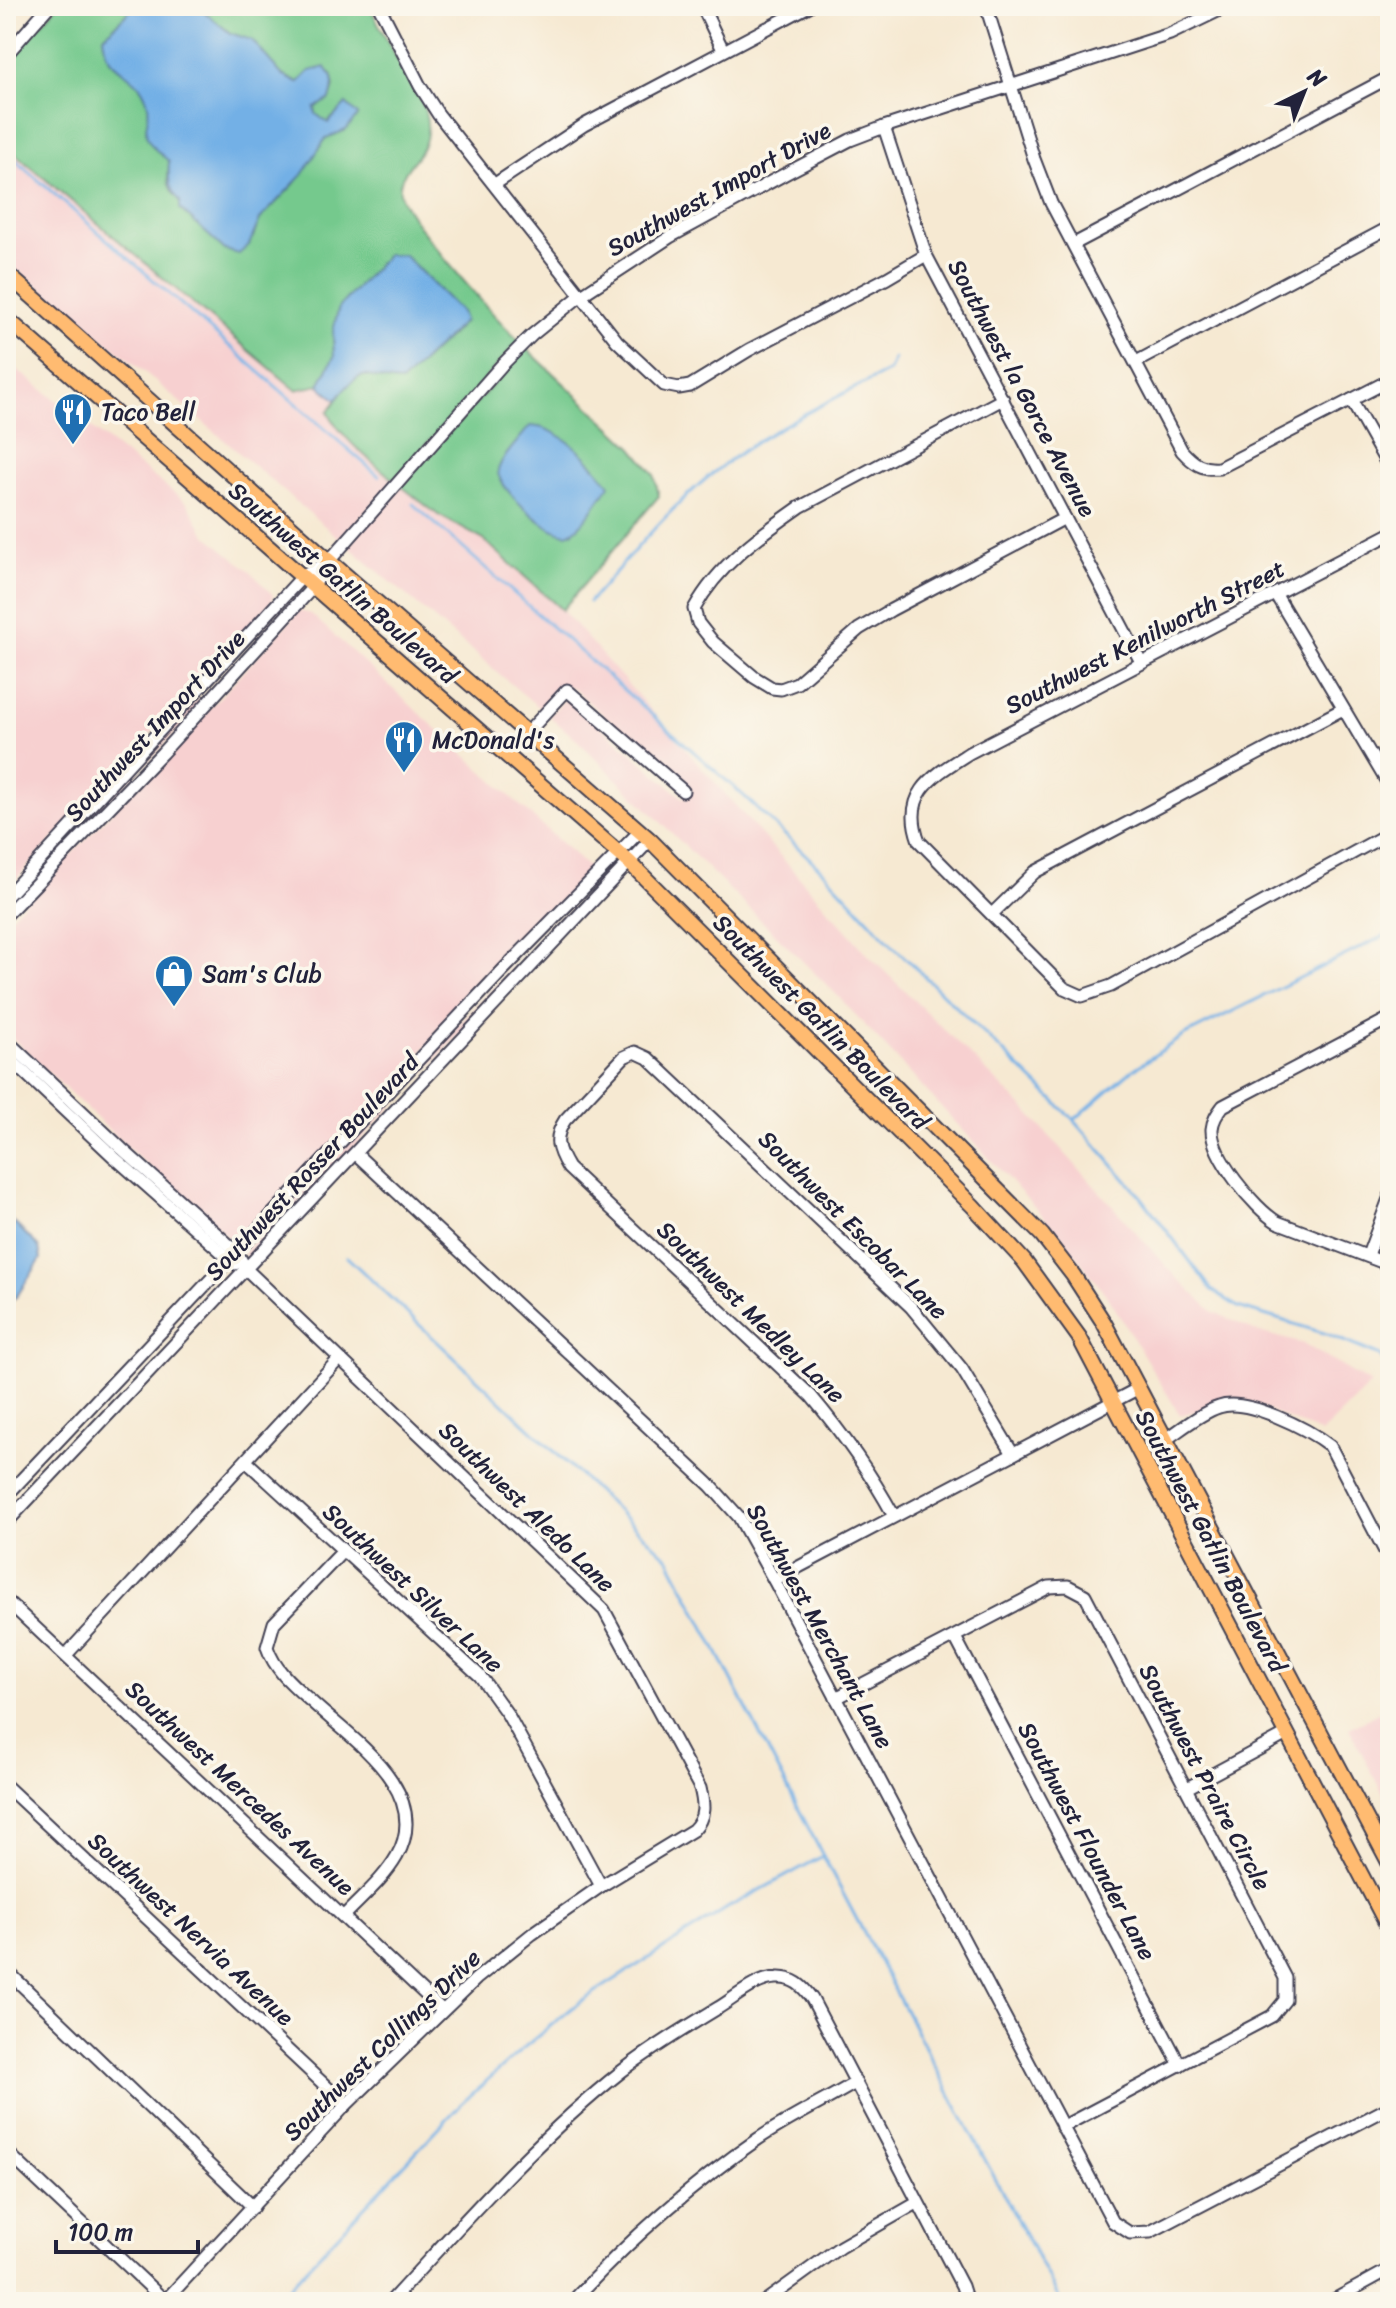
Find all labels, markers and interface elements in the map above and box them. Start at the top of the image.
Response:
north arrow [1264,52,1344,132]
text: N [1298,58,1337,98]
street label: Southwest Import Drive [599,110,839,268]
street label: Southwest la Gorce Avenue [936,251,1108,525]
restaurant icon: Taco Bell [52,391,94,446]
place label: Taco Bell [101,391,196,433]
street label: Southwest Gatlin Boulevard [219,471,468,696]
street label: Southwest Kenilworth Street [997,548,1293,726]
street label: Southwest Import Drive [54,620,256,832]
restaurant icon: McDonald's [383,719,425,774]
place label: McDonald's [432,719,555,761]
street label: Southwest Gatlin Boulevard [702,903,940,1141]
shop icon: Sam's Club [153,953,195,1008]
place label: Sam's Club [202,953,322,995]
street label: Southwest Rosser Boulevard [194,1042,431,1291]
street label: Southwest Escobar Lane [748,1120,958,1330]
street label: Southwest Medley Lane [646,1210,856,1414]
street label: Southwest Gatlin Boulevard [1124,1402,1299,1681]
street label: Southwest Aledo Lane [428,1411,626,1603]
street label: Southwest Silver Lane [312,1492,514,1684]
street label: Southwest Merchant Lane [735,1495,905,1757]
street label: Southwest Praire Circle [1127,1656,1283,1898]
street label: Southwest Mercedes Avenue [115,1670,365,1907]
street label: Southwest Flounder Lane [1006,1714,1168,1968]
street label: Southwest Nervia Avenue [78,1821,305,2037]
street label: Southwest Collings Drive [273,1938,491,2152]
scale bar [56,2204,198,2254]
text: 100 m [68,2211,133,2253]

